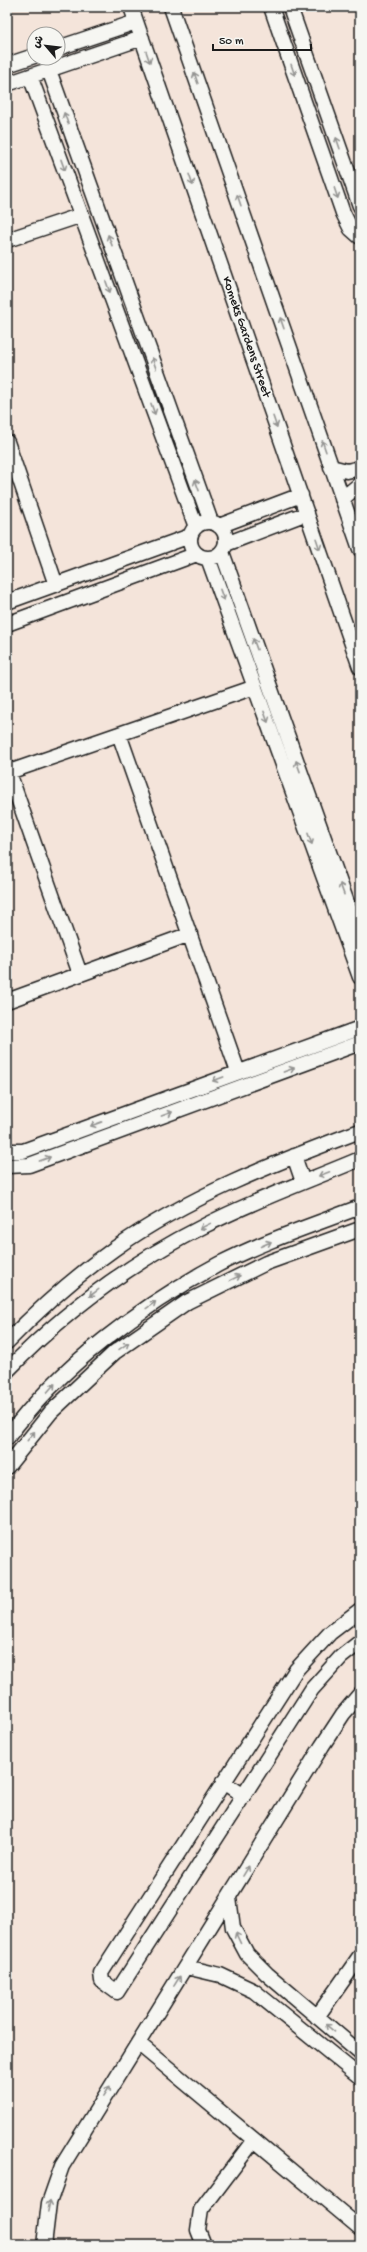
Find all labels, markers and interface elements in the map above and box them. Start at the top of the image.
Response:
north arrow [26,26,66,66]
scale bar [213,26,311,52]
text: ش [31,34,47,50]
text: 50 m [219,35,244,49]
one-way arrow [145,50,152,63]
one-way arrow [290,64,297,77]
one-way arrow [192,71,199,84]
one-way arrow [62,112,69,125]
one-way arrow [333,137,341,149]
one-way arrow [60,159,67,172]
one-way arrow [188,173,195,186]
one-way arrow [333,186,340,199]
one-way arrow [235,194,242,207]
one-way arrow [105,235,113,247]
street label: Komeks Gardens Street [218,275,274,401]
one-way arrow [105,281,112,294]
one-way arrow [277,318,285,330]
one-way arrow [149,357,157,369]
one-way arrow [149,403,157,415]
one-way arrow [272,415,280,427]
one-way arrow [320,440,327,453]
one-way arrow [193,480,201,492]
one-way arrow [315,538,322,551]
one-way arrow [218,589,226,601]
one-way arrow [250,638,258,650]
one-way arrow [263,711,271,723]
one-way arrow [294,761,302,773]
one-way arrow [307,833,315,845]
one-way arrow [338,883,346,895]
one-way arrow [282,1065,294,1073]
one-way arrow [212,1076,224,1084]
one-way arrow [160,1110,172,1118]
one-way arrow [90,1121,103,1128]
one-way arrow [38,1155,50,1163]
one-way arrow [318,1170,330,1178]
one-way arrow [199,1222,211,1230]
one-way arrow [259,1239,271,1247]
one-way arrow [229,1274,241,1281]
one-way arrow [88,1289,99,1298]
one-way arrow [146,1301,157,1309]
one-way arrow [118,1342,129,1350]
one-way arrow [47,1383,56,1393]
one-way arrow [27,1431,36,1442]
one-way arrow [242,1865,250,1877]
one-way arrow [234,1932,241,1944]
one-way arrow [173,1976,181,1987]
one-way arrow [325,2023,336,2032]
one-way arrow [104,2085,112,2097]
one-way arrow [45,2200,53,2213]

